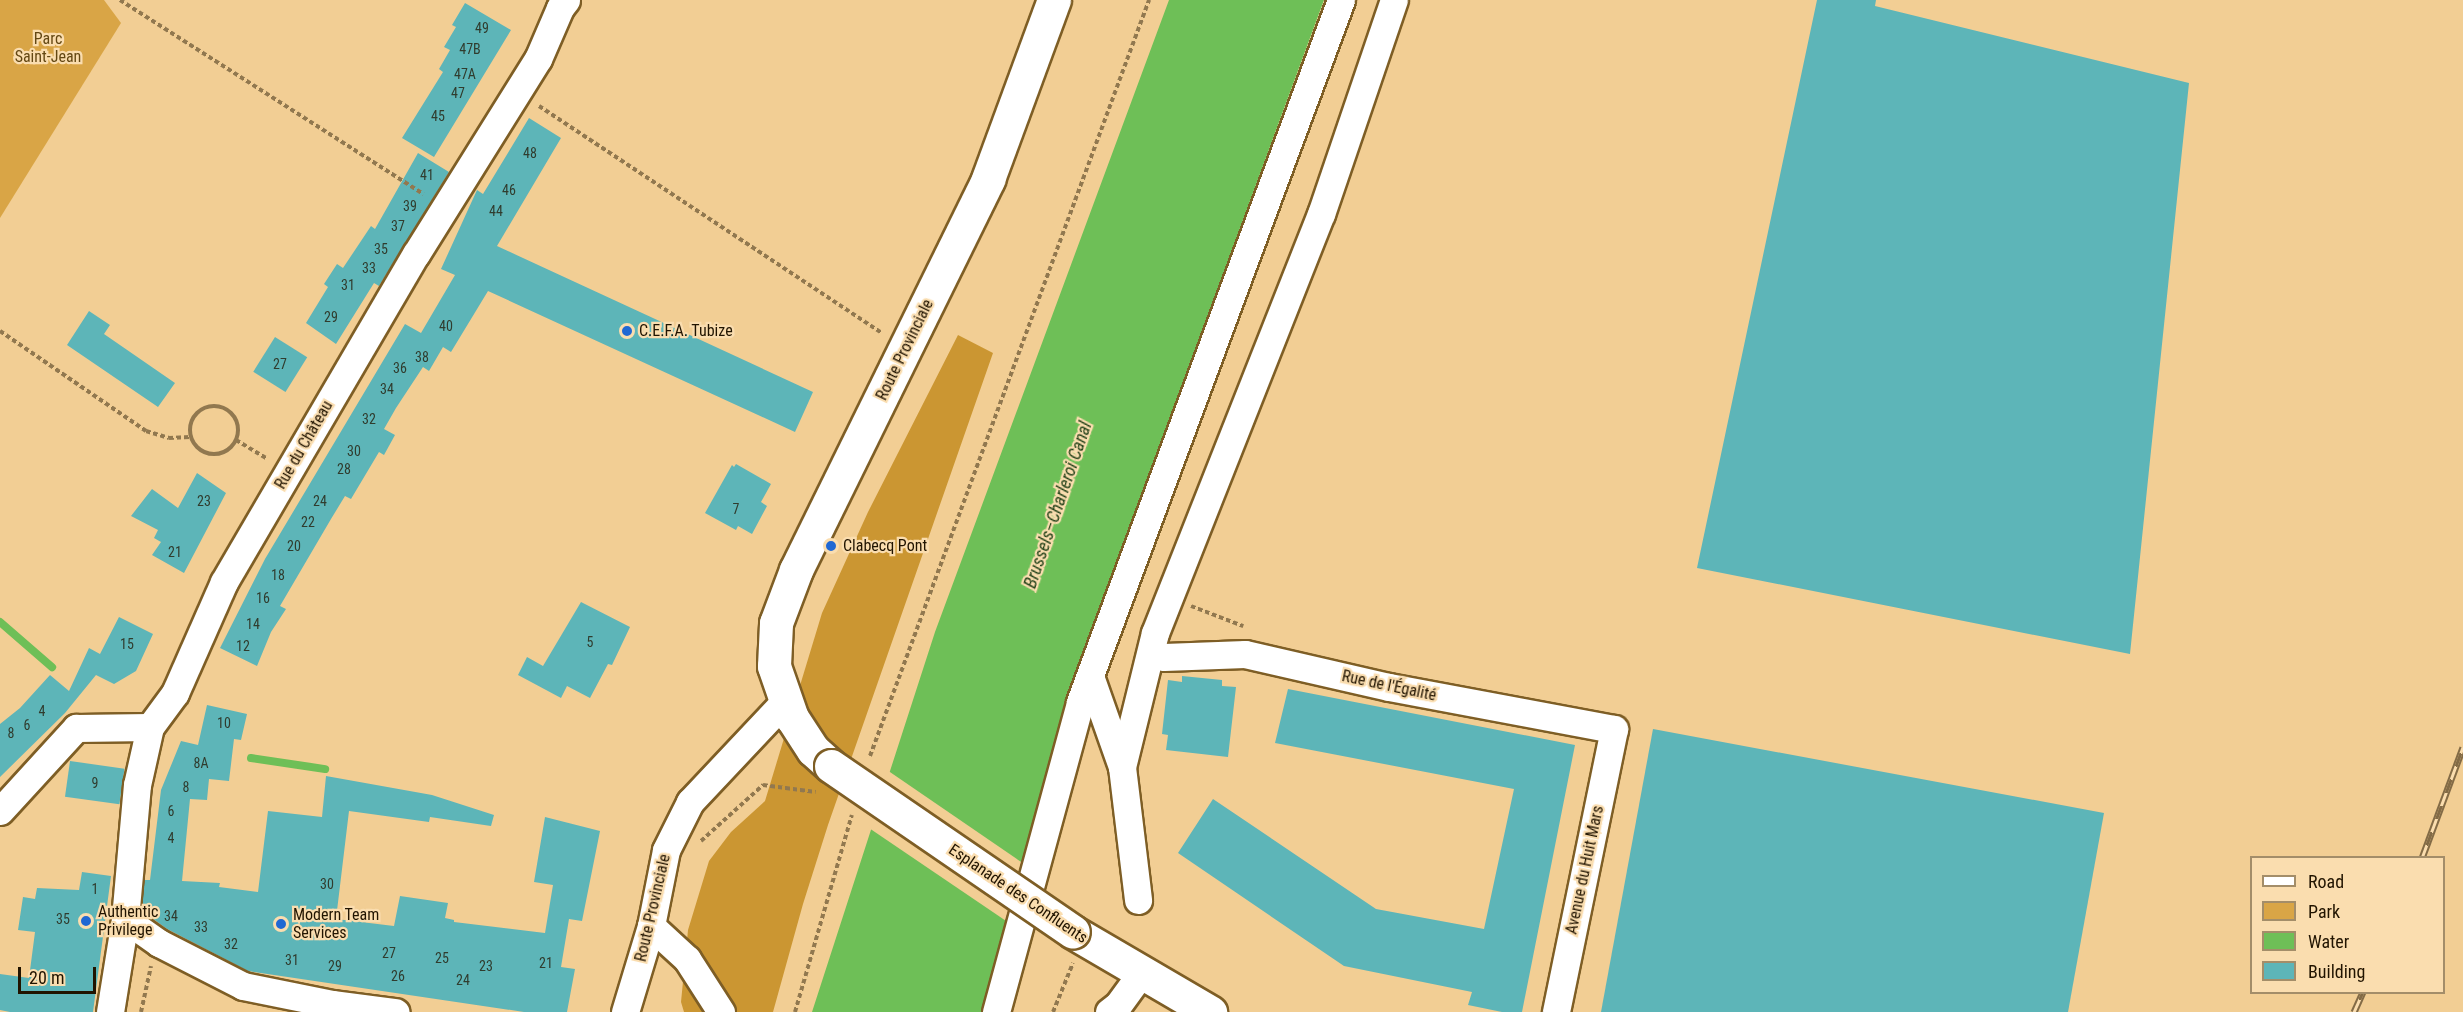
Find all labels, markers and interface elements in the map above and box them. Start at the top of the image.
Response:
house number: 49 [475,20,489,36]
park label: Parc Saint-Jean [15,29,81,67]
house number: 47B [459,41,481,57]
house number: 47A [454,66,476,82]
house number: 47 [451,85,465,101]
house number: 45 [431,108,445,124]
house number: 48 [523,145,537,161]
house number: 41 [420,167,434,183]
house number: 46 [502,182,516,198]
house number: 39 [403,198,417,214]
house number: 44 [489,203,503,219]
house number: 37 [391,218,405,234]
house number: 35 [374,241,388,257]
house number: 33 [362,260,376,276]
house number: 31 [341,277,355,293]
street label: Route Provinciale [872,296,938,404]
house number: 29 [324,309,338,325]
house number: 40 [439,318,453,334]
place label: C.E.F.A. Tubize [639,321,733,341]
marker: C.E.F.A. Tubize [620,324,634,338]
house number: 38 [415,349,429,365]
house number: 27 [273,356,287,372]
house number: 36 [393,360,407,376]
house number: 34 [380,381,394,397]
street label: Rue du Château [271,397,337,493]
house number: 32 [362,411,376,427]
water label: Brussels–Charleroi Canal [1019,419,1097,591]
house number: 30 [347,443,361,459]
house number: 28 [337,461,351,477]
house number: 23 [197,493,211,509]
house number: 24 [313,493,327,509]
house number: 7 [733,501,739,517]
house number: 22 [301,514,315,530]
place label: Clabecq Pont [843,536,927,556]
house number: 20 [287,538,301,554]
marker: Clabecq Pont [824,539,838,553]
house number: 21 [168,544,182,560]
house number: 18 [271,567,285,583]
house number: 16 [256,590,270,606]
house number: 14 [246,616,260,632]
house number: 5 [587,634,593,650]
house number: 15 [120,636,134,652]
house number: 12 [236,638,250,654]
street label: Rue de l'Égalité [1340,667,1438,705]
house number: 4 [39,703,45,719]
house number: 10 [217,715,231,731]
house number: 6 [24,717,30,733]
house number: 8 [8,725,14,741]
house number: 8A [194,755,208,771]
house number: 9 [92,775,98,791]
house number: 8 [183,779,189,795]
house number: 6 [168,803,174,819]
street label: Avenue du Huit Mars [1562,804,1608,936]
house number: 4 [168,830,174,846]
street label: Esplanade des Confluents [945,840,1091,948]
street label: Route Provinciale [631,852,675,964]
legend [2250,856,2445,994]
text: Road [2308,871,2344,892]
house number: 30 [320,876,334,892]
house number: 1 [92,881,98,897]
text: Park [2308,901,2340,922]
place label: Authentic Privilege [98,902,158,940]
place label: Modern Team Services [293,905,380,943]
house number: 34 [164,908,178,924]
house number: 35 [56,911,70,927]
marker: Authentic Privilege [79,914,93,928]
marker: Modern Team Services [274,917,288,931]
house number: 33 [194,919,208,935]
text: Water [2308,931,2349,952]
house number: 32 [224,936,238,952]
house number: 27 [382,945,396,961]
house number: 25 [435,950,449,966]
house number: 31 [285,952,299,968]
scale bar [21,955,99,993]
house number: 21 [539,955,553,971]
house number: 29 [328,958,342,974]
house number: 23 [479,958,493,974]
text: Building [2308,961,2365,982]
text: 20 m [29,967,64,988]
house number: 26 [391,968,405,984]
house number: 24 [456,972,470,988]

